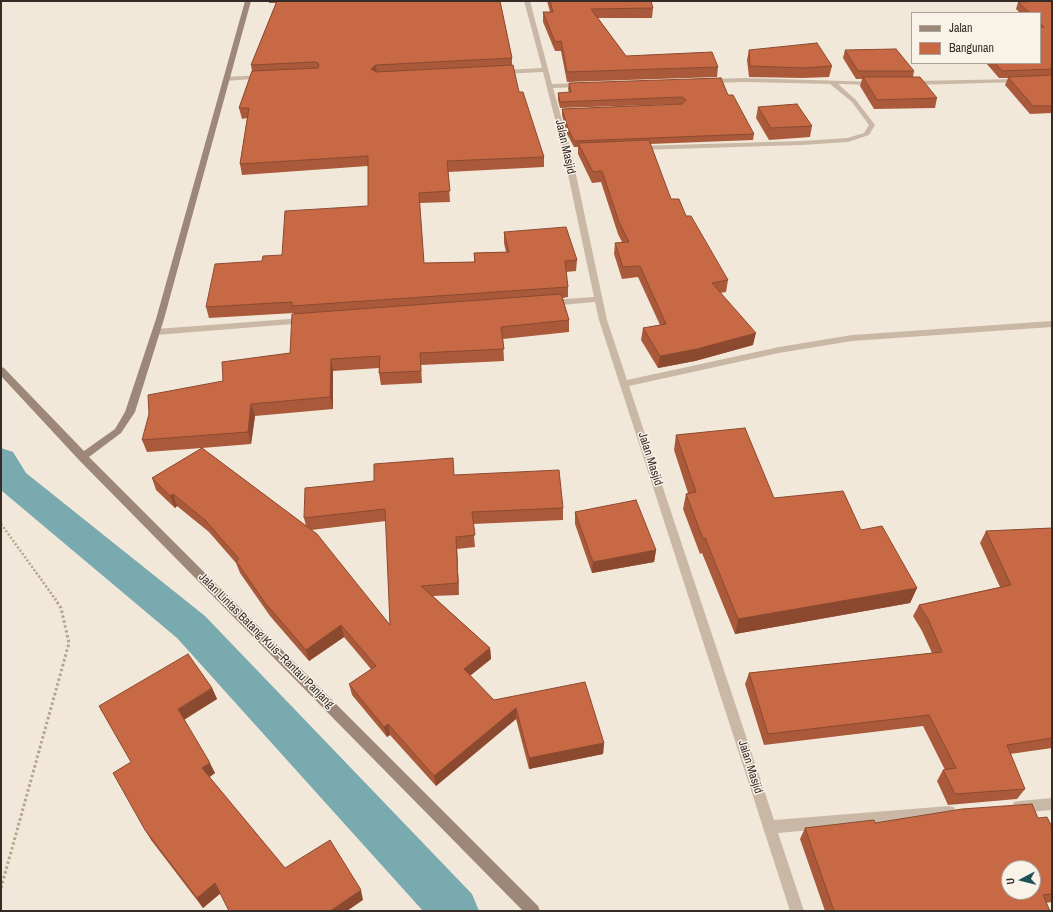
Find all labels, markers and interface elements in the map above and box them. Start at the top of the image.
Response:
legend [911,12,1041,64]
text: Jalan [949,20,973,36]
text: Bangunan [949,40,994,56]
street label: Jalan Masjid [552,118,578,176]
street label: Jalan Masjid [635,431,665,487]
street label: Jalan Lintas Batang Kuis–Rantau Panjang [195,570,337,712]
street label: Jalan Masjid [735,739,765,795]
north arrow [1001,860,1041,900]
text: U [1003,877,1017,885]

